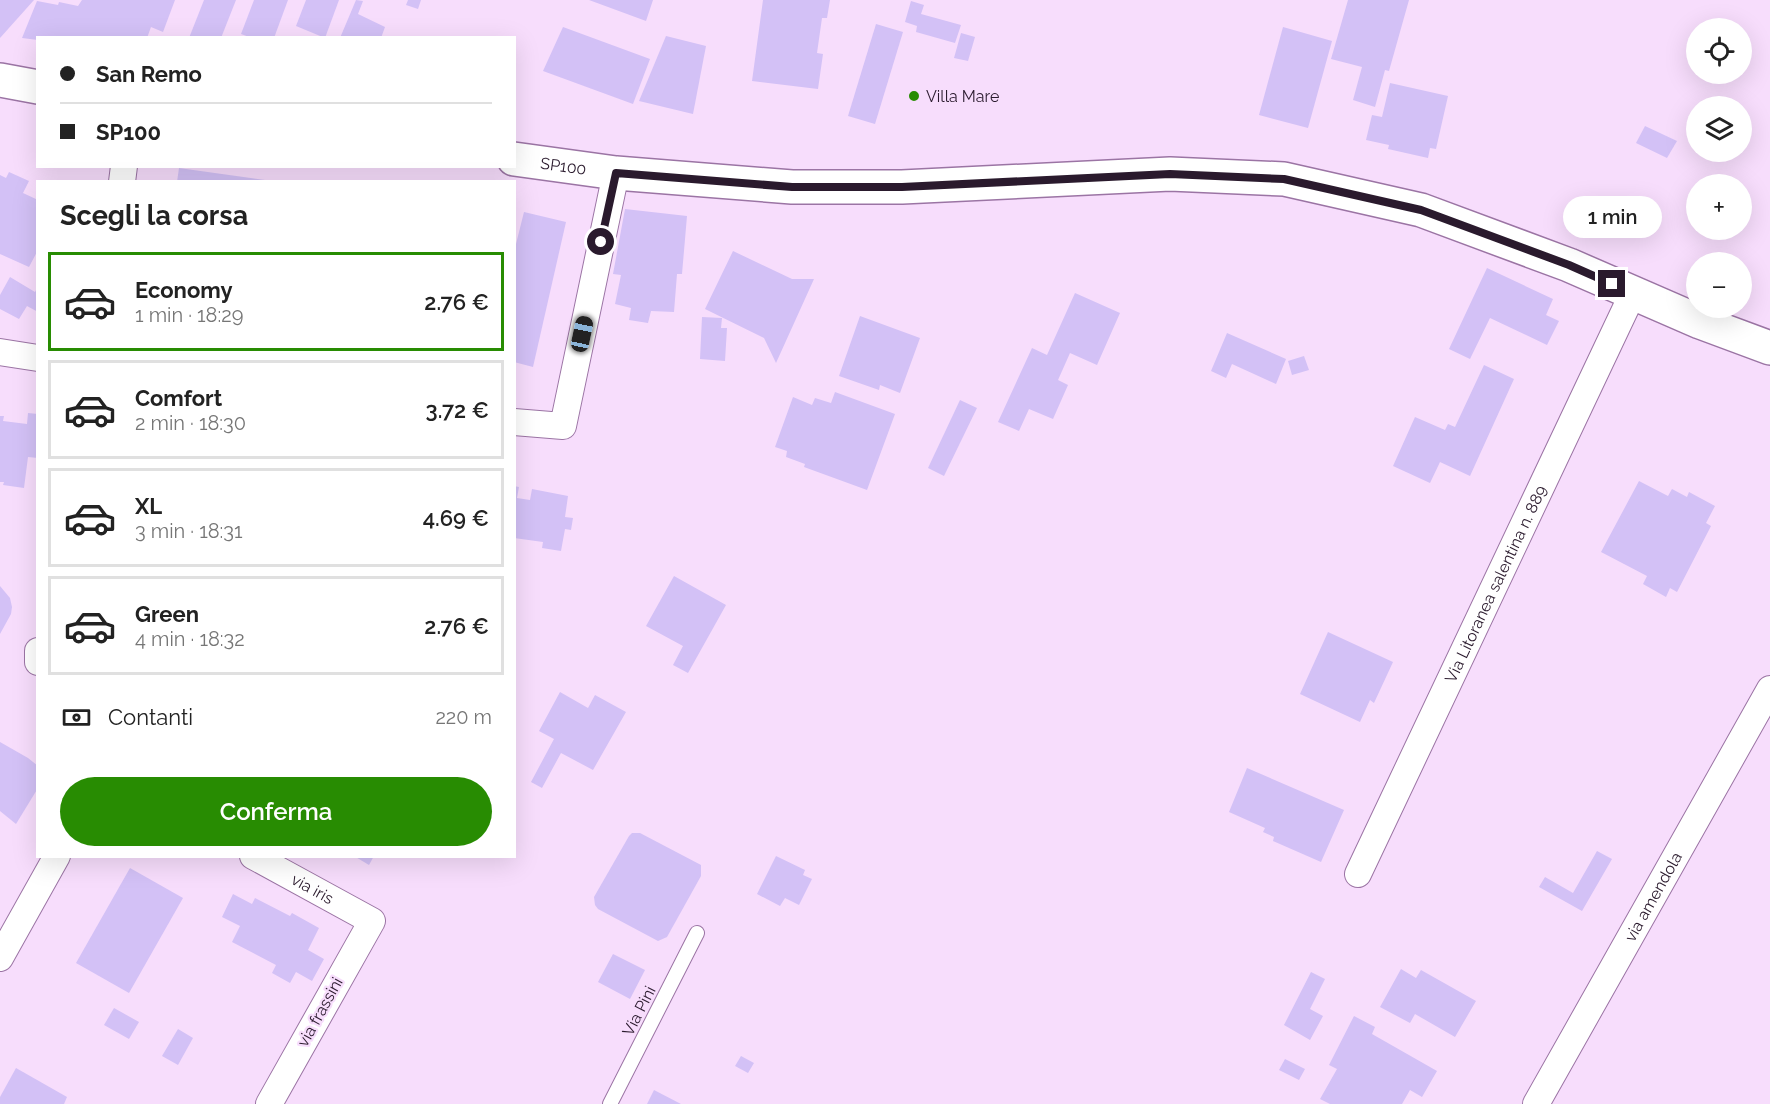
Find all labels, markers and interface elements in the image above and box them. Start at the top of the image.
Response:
map controls [1686,18,1752,318]
button: locate [1686,18,1752,84]
text: San Remo [96,61,202,87]
place label: Villa Mare [926,87,999,106]
marker: Villa Mare [907,89,921,103]
button: layers [1686,96,1752,162]
text: SP100 [96,119,161,145]
street label: SP100 [539,153,588,178]
button: + [1686,174,1752,240]
callout: 1 min [1562,197,1662,239]
text: Scegli la corsa [60,200,248,231]
text: 1 min [1588,205,1637,229]
route start [587,228,614,255]
button: − [1686,252,1752,318]
route end [1598,270,1625,297]
icon: car [63,275,117,329]
text: Economy [135,277,233,303]
text: 2.76 € [424,289,489,315]
text: 1 min · 18:29 [135,303,243,327]
car [569,315,595,353]
icon: car [63,383,117,437]
text: Comfort [135,385,222,411]
text: 3.72 € [426,397,489,423]
text: 2 min · 18:30 [135,411,246,435]
street label: Via Litoranea salentina n. 889 [1441,482,1550,686]
icon: car [63,491,117,545]
text: XL [135,493,162,519]
text: 4.69 € [423,505,489,531]
text: 3 min · 18:31 [135,519,243,543]
icon: car [63,599,117,653]
text: Green [135,601,199,627]
text: 2.76 € [424,613,489,639]
text: 4 min · 18:32 [135,627,245,651]
icon: cash [60,701,93,734]
text: Contanti [108,704,193,730]
text: 220 m [435,705,492,729]
button: Conferma [60,777,492,846]
street label: via amendola [1620,849,1686,945]
street label: via iris [288,869,337,908]
street label: via frassini [293,974,347,1050]
street label: Via Pini [618,983,660,1039]

